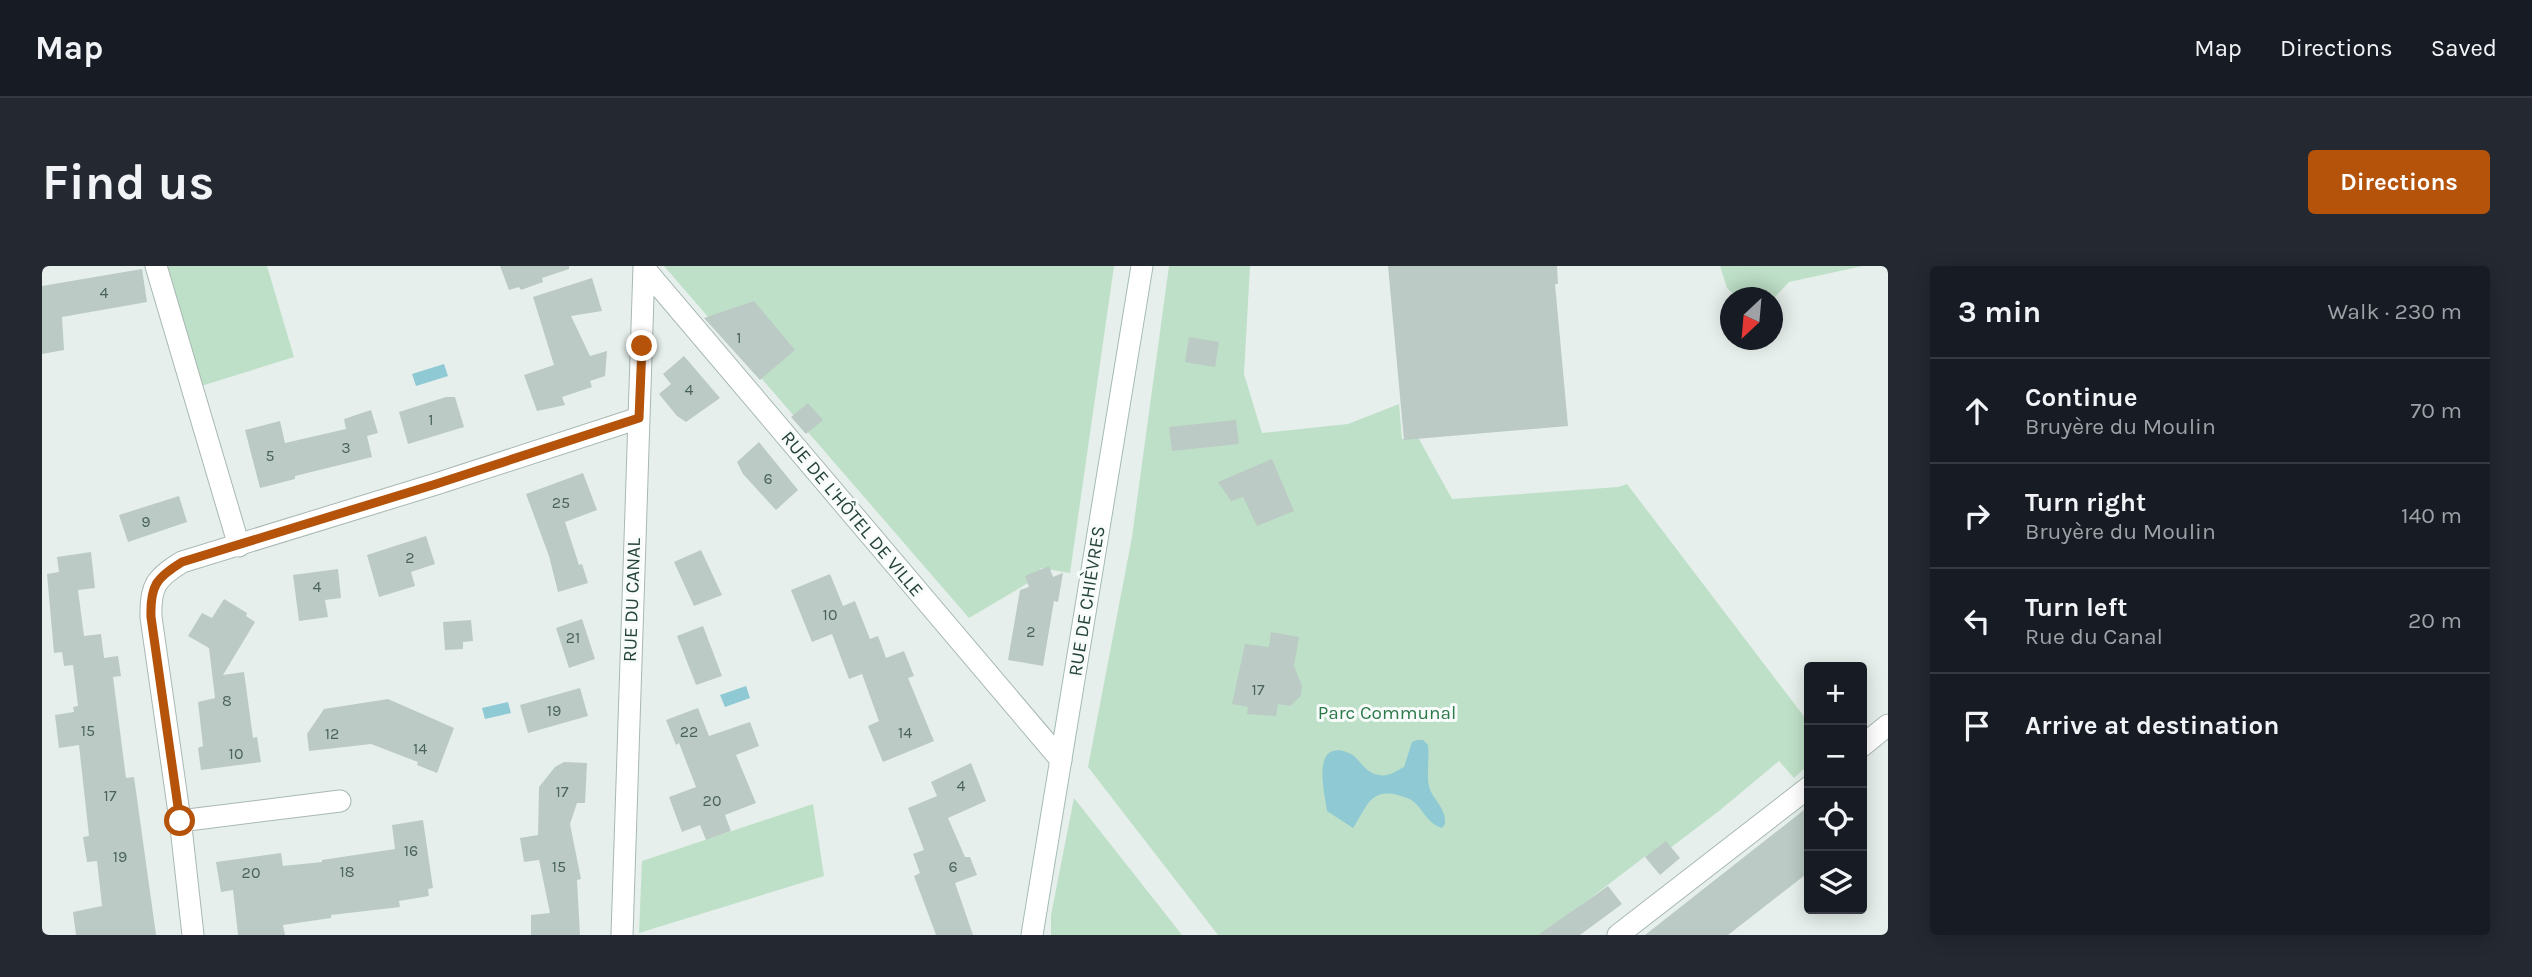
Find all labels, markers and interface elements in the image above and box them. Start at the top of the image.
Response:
text: Map [35,29,103,67]
text: Map [2194,34,2242,62]
text: Directions [2280,34,2393,62]
text: Saved [2431,34,2497,62]
button: Directions [2308,150,2490,214]
text: Find us [42,154,214,211]
house number: 4 [100,283,109,302]
north arrow [1720,287,1783,350]
text: 3 min [1958,294,2041,330]
text: Walk · 230 m [2328,298,2462,325]
house number: 1 [736,328,742,347]
route end [626,330,657,361]
house number: 4 [685,380,694,399]
text: Continue [2025,382,2137,413]
icon: ahead [1958,392,1996,430]
text: 70 m [2411,397,2462,424]
house number: 1 [428,410,434,429]
text: Bruyère du Moulin [2025,413,2216,440]
street label: RUE DE L'HÔTEL DE VILLE [776,427,928,601]
house number: 3 [341,438,351,457]
house number: 5 [265,446,275,465]
house number: 6 [763,469,773,488]
text: Turn right [2025,487,2146,518]
house number: 25 [552,493,570,512]
icon: right [1958,497,1996,535]
text: 140 m [2401,502,2462,529]
house number: 9 [141,512,151,531]
text: Bruyère du Moulin [2025,518,2216,545]
street label: RUE DE CHIÈVRES [1063,524,1110,678]
street label: RUE DU CANAL [619,538,645,662]
house number: 2 [405,548,415,567]
house number: 4 [313,577,322,596]
text: Turn left [2025,592,2127,623]
icon: left [1958,602,1996,640]
house number: 10 [823,605,837,624]
text: 20 m [2408,607,2462,634]
house number: 2 [1026,622,1036,641]
text: Rue du Canal [2025,623,2163,650]
house number: 21 [566,628,580,647]
map controls [1804,662,1867,914]
button: + [1804,662,1867,725]
house number: 17 [1252,680,1265,699]
house number: 8 [222,691,232,710]
house number: 19 [547,701,561,720]
park label: Parc Communal [1318,702,1456,724]
icon: arrive [1958,707,1996,745]
text: Arrive at destination [2025,710,2279,741]
house number: 15 [81,721,95,740]
house number: 22 [680,722,698,741]
house number: 14 [898,723,912,742]
house number: 12 [325,724,339,743]
button: − [1804,725,1867,788]
house number: 14 [413,739,427,758]
house number: 10 [229,744,243,763]
house number: 4 [957,776,966,795]
house number: 17 [556,782,569,801]
house number: 17 [104,786,117,805]
button: locate [1804,788,1867,851]
house number: 20 [703,791,721,810]
route start [164,805,195,836]
house number: 16 [404,841,418,860]
house number: 19 [113,847,127,866]
button: layers [1804,851,1867,914]
house number: 15 [552,857,566,876]
house number: 6 [948,857,958,876]
house number: 18 [339,862,355,881]
house number: 20 [242,863,260,882]

